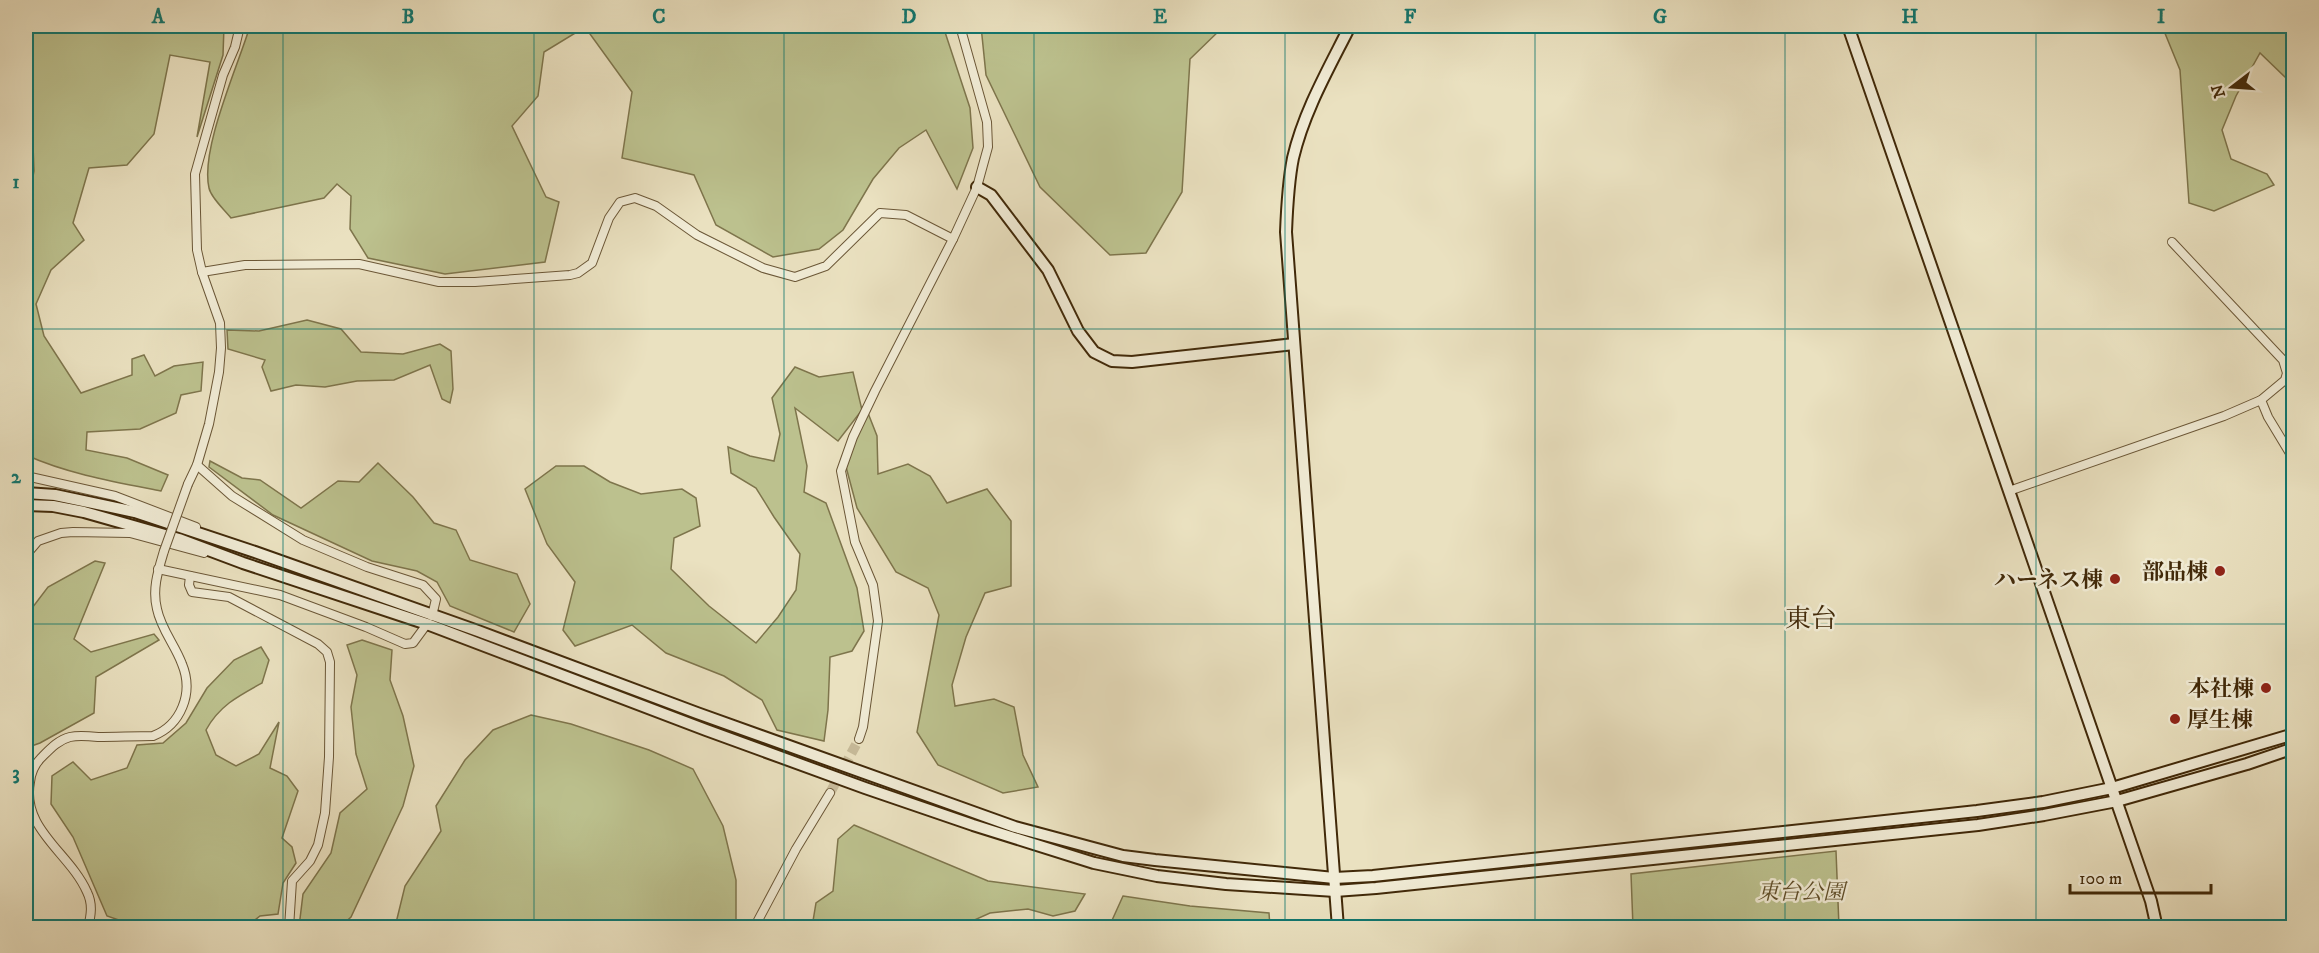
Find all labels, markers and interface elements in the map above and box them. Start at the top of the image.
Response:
text: A [151,5,166,30]
text: B [402,5,414,30]
text: C [652,5,666,30]
text: D [902,5,917,30]
text: E [1153,5,1167,30]
text: F [1404,5,1417,30]
text: G [1653,5,1667,30]
text: H [1902,5,1919,30]
text: I [2157,5,2165,30]
north arrow [2202,57,2262,117]
text: N [2207,82,2230,100]
text: 1 [12,170,20,195]
text: 2 [11,465,22,490]
place label: 部品棟 [2142,559,2208,586]
marker: 部品棟 [2213,564,2227,578]
place label: ハーネス棟 [1994,567,2103,594]
marker: ハーネス棟 [2108,572,2122,586]
district label: 東台 [1785,603,1837,636]
place label: 本社棟 [2188,676,2254,703]
marker: 本社棟 [2259,681,2273,695]
place label: 厚生棟 [2187,707,2253,734]
marker: 厚生棟 [2168,712,2182,726]
text: 3 [12,761,20,786]
scale bar [2070,857,2211,895]
text: 100 m [2079,868,2122,890]
park label: 東台公園 [1757,879,1848,906]

